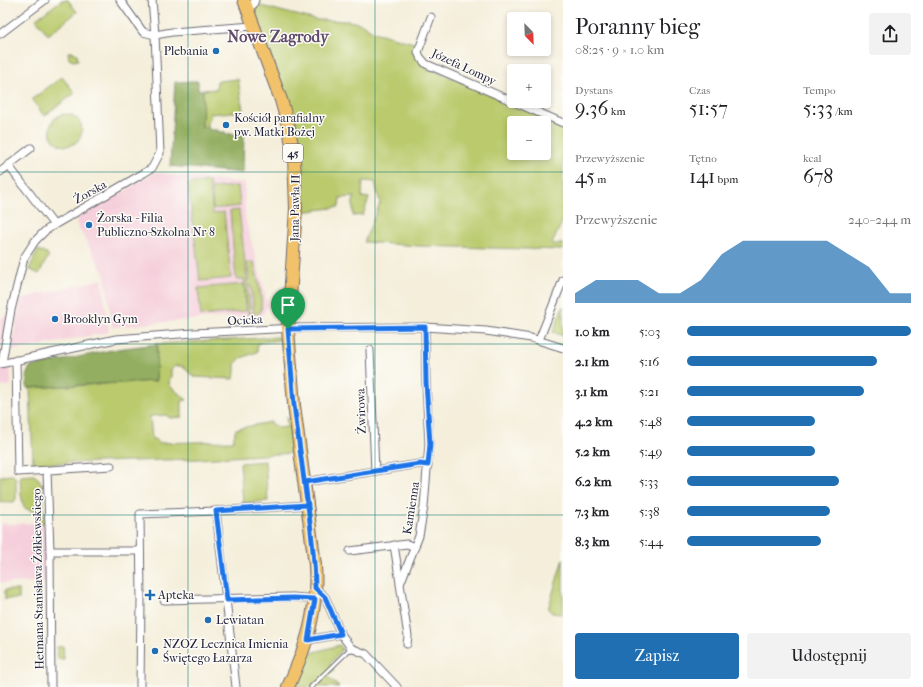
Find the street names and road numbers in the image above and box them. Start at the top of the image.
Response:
street label: Józefa Lompy [429,46,499,88]
road number: 45 [283,144,303,162]
street label: Jana Pawła II [287,174,303,243]
street label: Żorska [71,176,109,207]
street label: Ocicka [227,312,263,328]
street label: Żwirowa [352,388,369,434]
street label: Kamienna [400,480,422,535]
street label: Hetmana Stanisława Żółkiewskiego [28,488,47,670]

